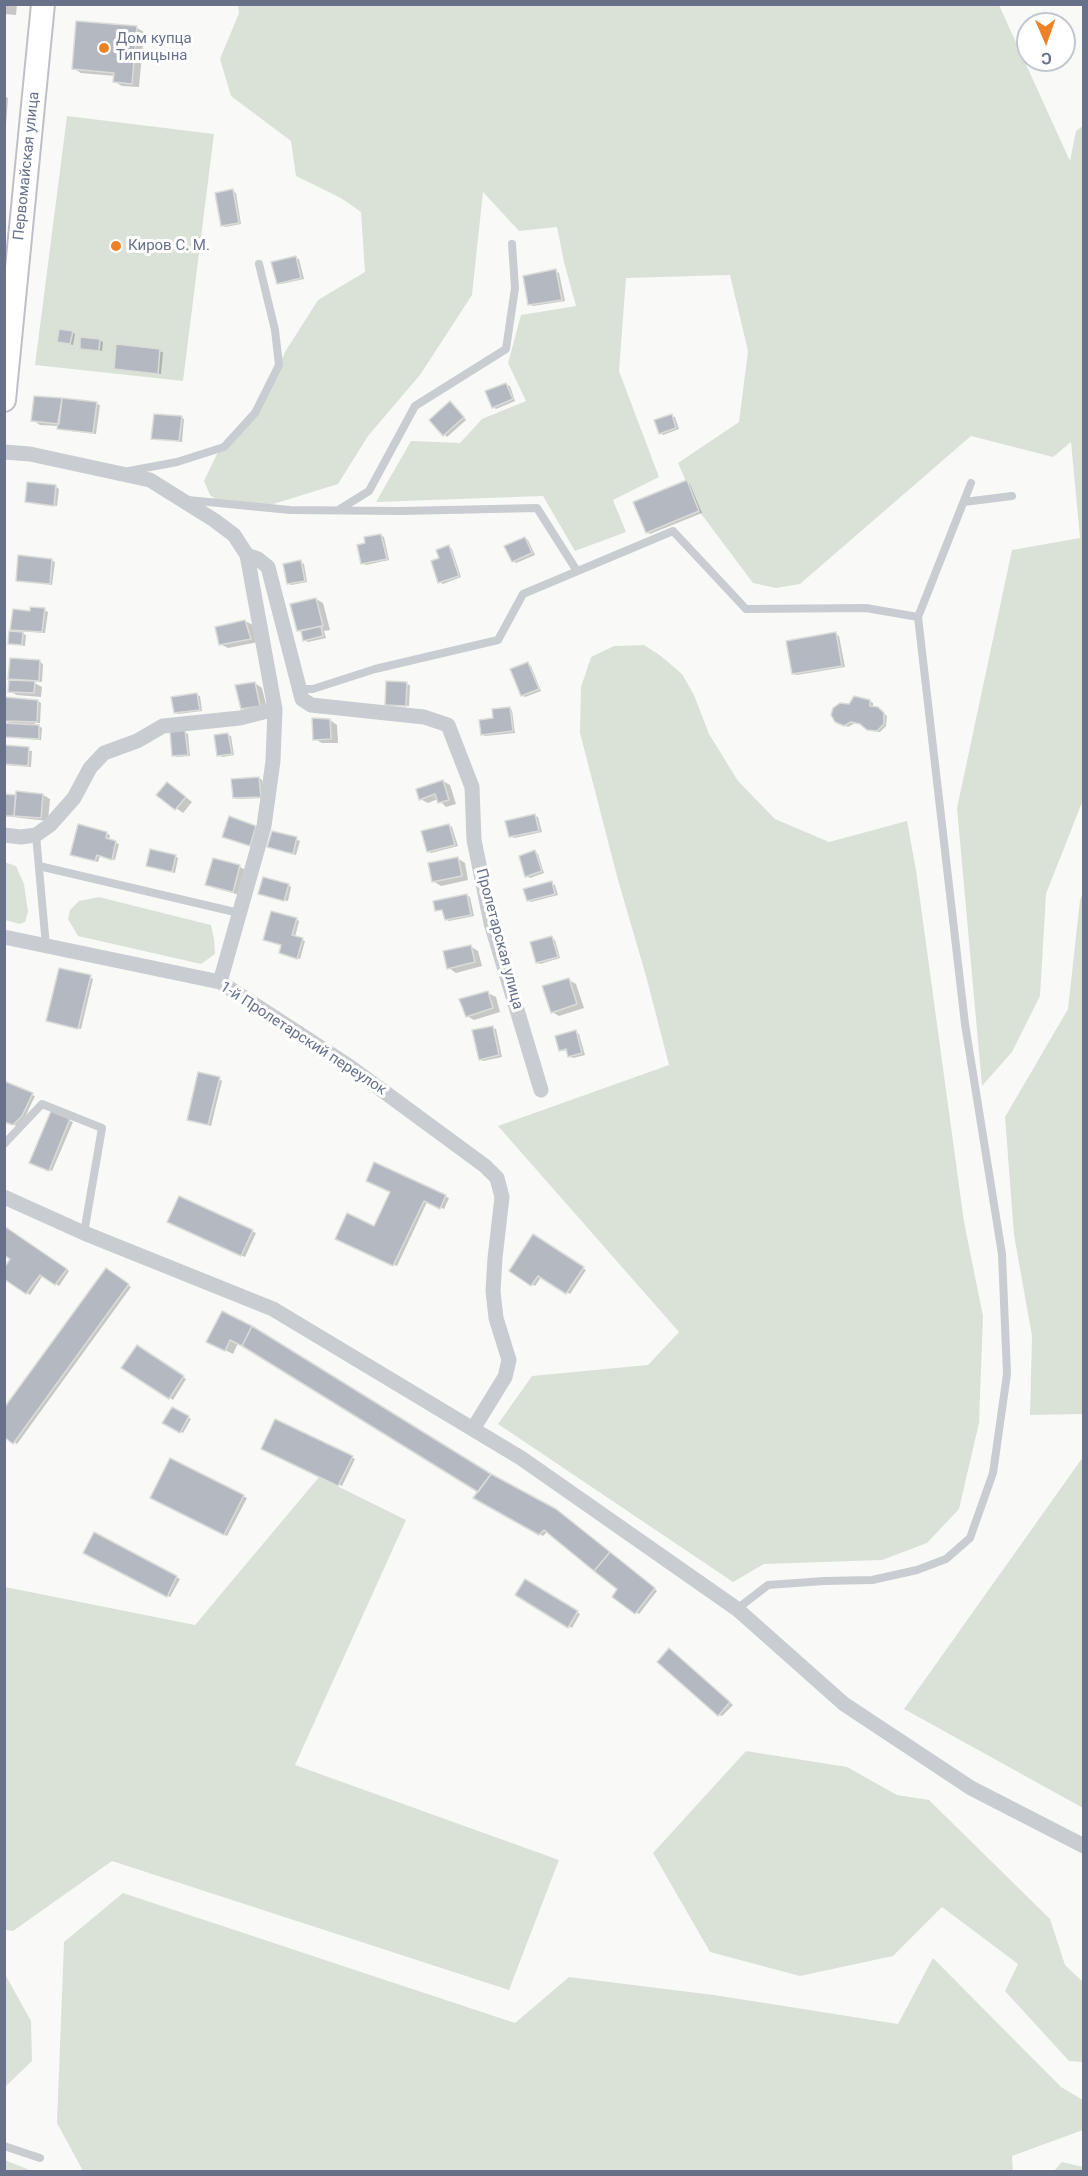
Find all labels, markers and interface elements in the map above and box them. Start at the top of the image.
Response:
north arrow [1016,12,1076,72]
place label: Дом купца Типицына [116,30,192,65]
marker: Дом купца Типицына [97,41,111,55]
text: С [1041,49,1052,68]
street label: Первомайская улица [10,91,44,241]
place label: Киров С. М. [128,237,210,255]
marker: Киров С. М. [109,239,123,253]
street label: Пролетарская улица [472,867,526,1011]
street label: 1-й Пролетарский переулок [216,978,390,1100]

